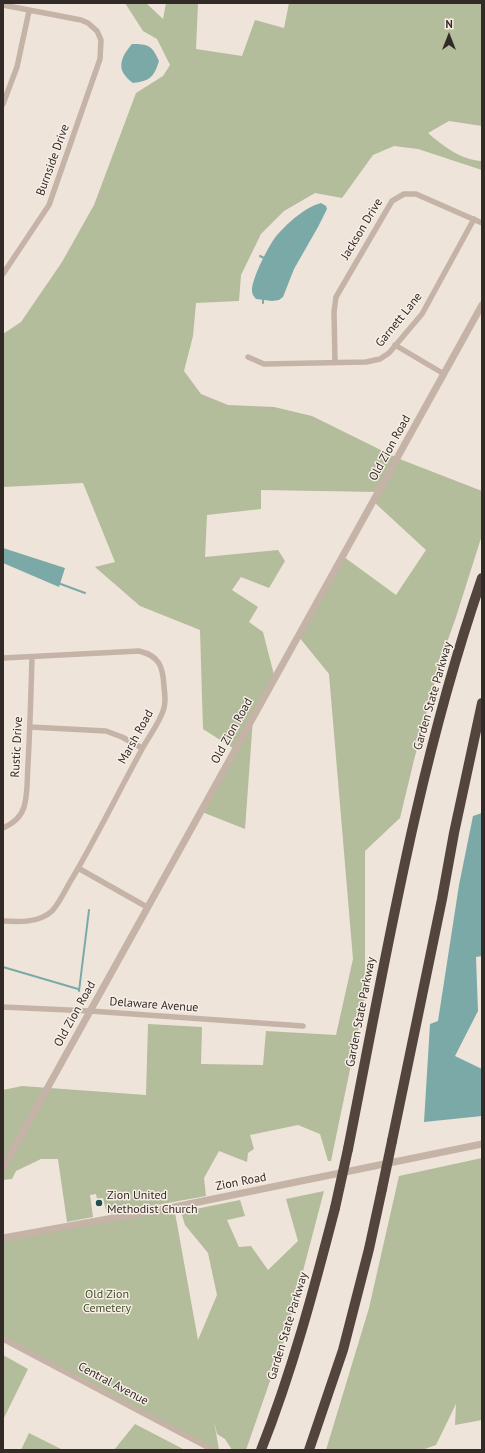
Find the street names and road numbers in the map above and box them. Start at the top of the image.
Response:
street label: Burnside Drive [33,122,73,198]
street label: Jackson Drive [338,196,386,262]
street label: Garnett Lane [373,290,425,350]
street label: Old Zion Road [366,413,414,483]
street label: Garden State Parkway [411,640,455,752]
street label: Old Zion Road [208,696,256,766]
street label: Marsh Road [115,707,157,767]
street label: Rustic Drive [8,716,26,778]
street label: Garden State Parkway [343,956,379,1068]
street label: Old Zion Road [51,979,99,1049]
street label: Delaware Avenue [109,995,199,1015]
street label: Zion Road [214,1170,268,1194]
street label: Garden State Parkway [265,1270,311,1382]
street label: Central Avenue [75,1359,151,1409]

